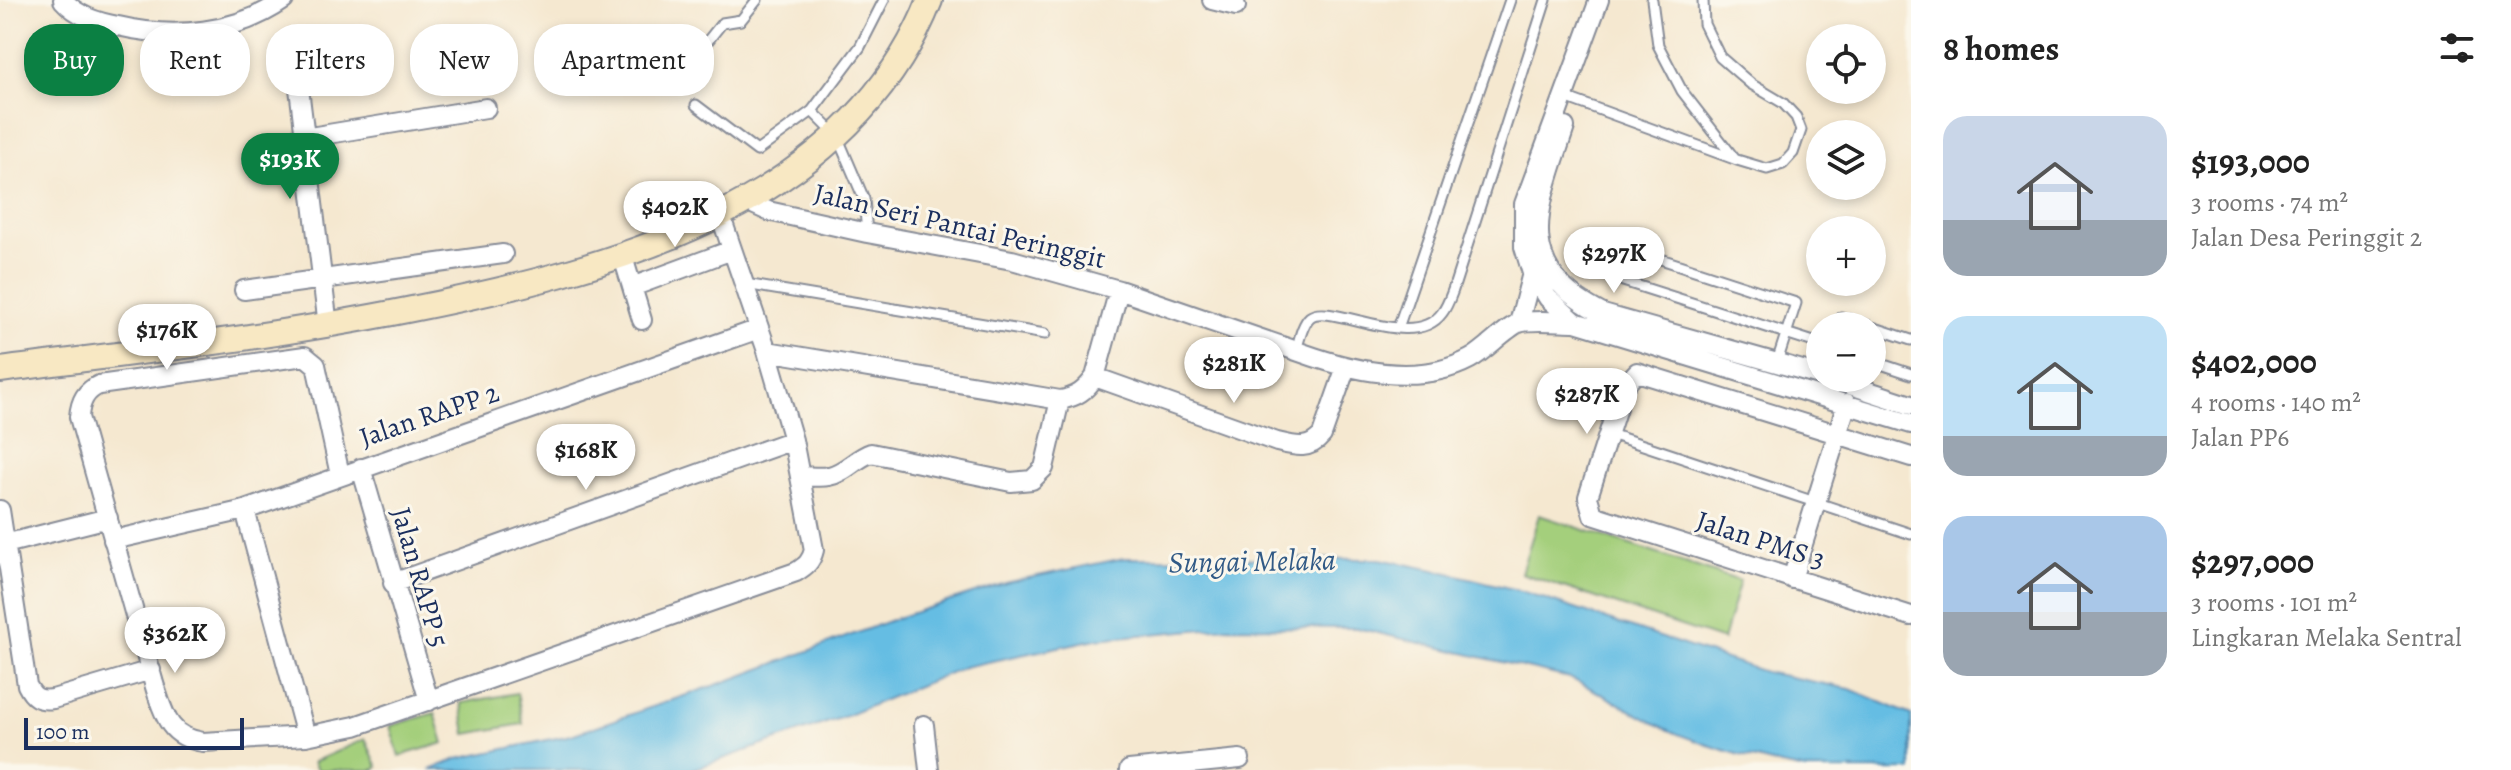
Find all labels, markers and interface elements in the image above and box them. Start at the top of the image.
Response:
chip: Buy [24,24,124,96]
chip: Rent [140,24,250,96]
chip: Filters [266,24,394,96]
chip: New [410,24,518,96]
chip: Apartment [534,24,714,96]
map controls [1806,24,1886,392]
button: locate [1806,24,1886,104]
text: 8 homes [1943,25,2059,72]
icon: filters [2435,26,2479,70]
button: layers [1806,120,1886,200]
pin: $193K [234,133,346,201]
text: $193,000 [2191,138,2310,185]
text: $193K [259,141,321,176]
icon: home [2007,148,2103,244]
street label: Jalan Seri Pantai Peringgit [810,174,1109,278]
pin: $402K [619,181,731,249]
text: 3 rooms · 74 m² [2191,185,2348,220]
text: $402K [641,189,709,224]
button: + [1806,216,1886,296]
text: Jalan Desa Peringgit 2 [2191,220,2422,255]
pin: $297K [1558,227,1670,295]
text: $297K [1582,235,1646,270]
pin: $176K [111,304,223,372]
text: $176K [136,312,198,347]
button: − [1806,312,1886,392]
pin: $281K [1178,337,1290,405]
text: $402,000 [2191,338,2317,385]
text: $281K [1202,345,1266,380]
icon: home [2007,348,2103,444]
pin: $287K [1531,368,1643,436]
street label: Jalan RAPP 2 [354,373,504,457]
text: $287K [1554,376,1620,411]
text: 4 rooms · 140 m² [2191,385,2361,420]
text: Jalan PP6 [2191,420,2289,455]
pin: $168K [530,424,642,492]
text: $168K [554,432,618,467]
street label: Jalan PMS 3 [1691,501,1830,579]
street label: Jalan RAPP 5 [382,503,458,652]
text: $297,000 [2191,538,2314,585]
water label: Sungai Melaka [1168,540,1336,582]
icon: home [2007,548,2103,644]
text: 3 rooms · 101 m² [2191,585,2357,620]
pin: $362K [119,607,231,675]
text: $362K [142,615,208,650]
text: Lingkaran Melaka Sentral [2191,620,2462,655]
scale bar [24,714,244,750]
text: 100 m [36,717,90,747]

